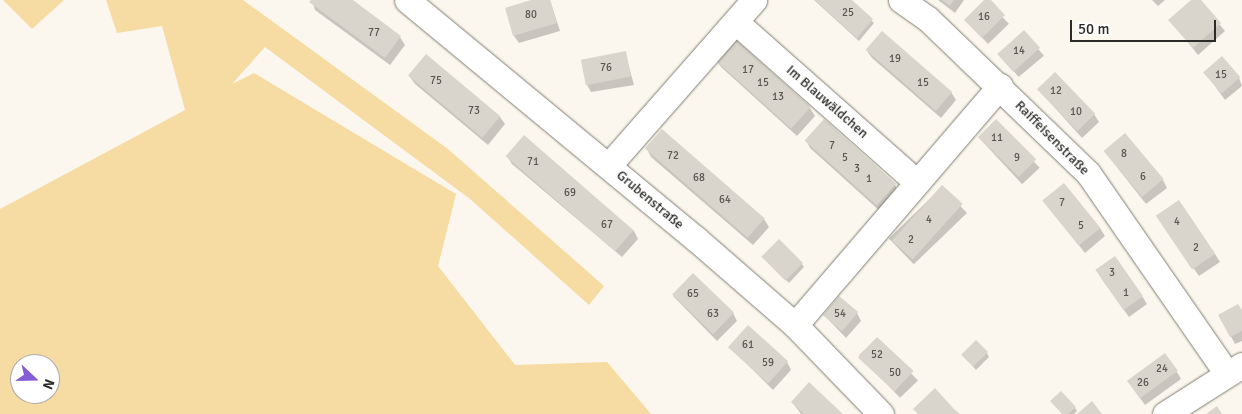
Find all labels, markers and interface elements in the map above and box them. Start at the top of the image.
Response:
house number: 25 [842,6,854,20]
house number: 80 [525,8,537,22]
house number: 16 [978,10,990,24]
scale bar [1072,10,1218,42]
text: 50 m [1078,20,1109,38]
house number: 77 [368,26,380,40]
house number: 14 [1013,44,1025,58]
house number: 19 [889,52,901,66]
house number: 76 [600,61,612,75]
street label: Im Blauwäldchen [783,62,871,142]
house number: 17 [742,63,754,77]
house number: 15 [1215,68,1227,82]
house number: 75 [430,74,442,88]
house number: 15 [757,76,769,90]
house number: 15 [917,76,929,90]
house number: 12 [1050,84,1062,98]
house number: 13 [772,90,784,104]
street label: Raiffeisenstraße [1011,97,1093,179]
house number: 73 [468,104,480,118]
house number: 10 [1070,105,1082,119]
house number: 11 [991,131,1003,145]
house number: 7 [829,139,835,153]
house number: 8 [1121,147,1127,161]
house number: 72 [667,149,679,163]
house number: 5 [842,151,848,165]
house number: 9 [1014,151,1020,165]
house number: 71 [527,155,539,169]
house number: 3 [854,162,860,176]
street label: Grubenstraße [613,167,687,233]
house number: 6 [1140,170,1146,184]
house number: 68 [693,171,705,185]
house number: 1 [866,172,872,186]
house number: 69 [564,186,576,200]
house number: 64 [719,193,731,207]
house number: 7 [1059,196,1065,210]
house number: 4 [926,213,932,227]
house number: 4 [1174,215,1180,229]
house number: 67 [601,218,613,232]
house number: 5 [1078,219,1084,233]
house number: 2 [908,233,914,247]
house number: 2 [1193,241,1199,255]
house number: 3 [1109,266,1115,280]
house number: 1 [1123,286,1129,300]
house number: 65 [687,287,699,301]
house number: 63 [707,307,719,321]
house number: 54 [834,307,846,321]
house number: 61 [742,338,754,352]
house number: 52 [871,348,883,362]
north arrow [10,354,60,404]
house number: 59 [762,356,774,370]
house number: 24 [1156,362,1168,376]
house number: 50 [889,366,901,380]
house number: 26 [1137,376,1149,390]
text: N [39,377,58,392]

